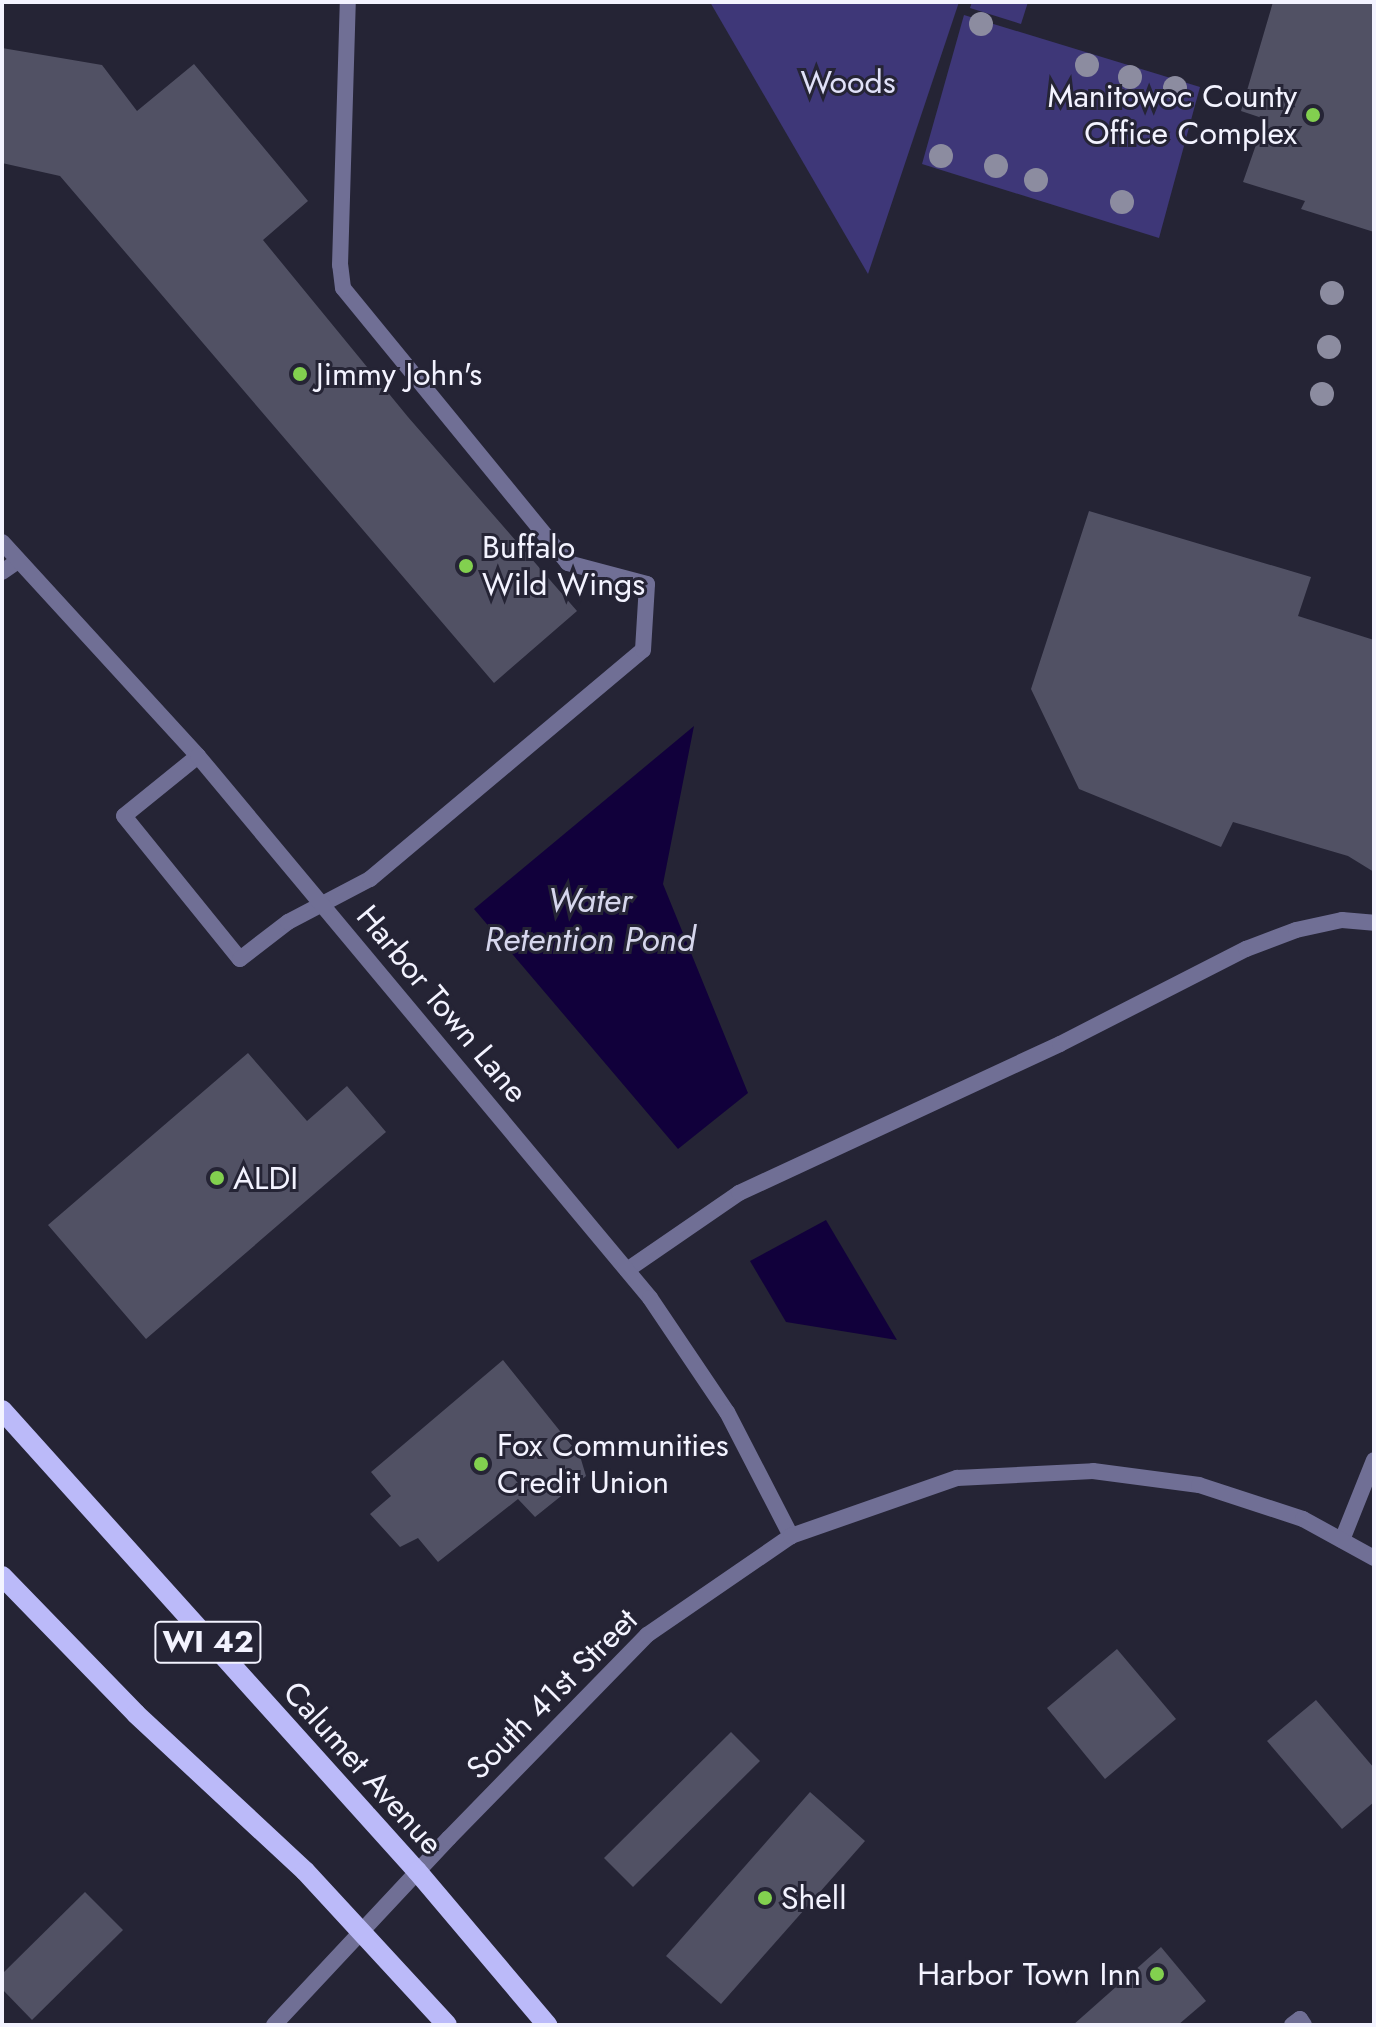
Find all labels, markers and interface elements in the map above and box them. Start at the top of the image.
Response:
park label: Woods [800,63,896,101]
place label: Manitowoc County Office Complex [1047,78,1297,153]
marker: Manitowoc County Office Complex [1304,106,1322,124]
place label: Jimmy John's [316,355,482,393]
marker: Jimmy John's [291,365,309,383]
place label: Buffalo Wild Wings [482,529,645,604]
marker: Buffalo Wild Wings [457,557,475,575]
water label: Water Retention Pond [485,880,695,960]
street label: Harbor Town Lane [348,898,536,1110]
place label: ALDI [233,1159,298,1197]
marker: ALDI [208,1169,226,1187]
place label: Fox Communities Credit Union [497,1427,729,1502]
marker: Fox Communities Credit Union [472,1455,490,1473]
street label: South 41st Street [459,1601,645,1787]
road number: WI 42 [154,1616,262,1668]
street label: Calumet Avenue [275,1673,451,1863]
place label: Shell [781,1879,847,1917]
marker: Shell [756,1889,774,1907]
place label: Harbor Town Inn [917,1955,1141,1993]
marker: Harbor Town Inn [1148,1965,1166,1983]

